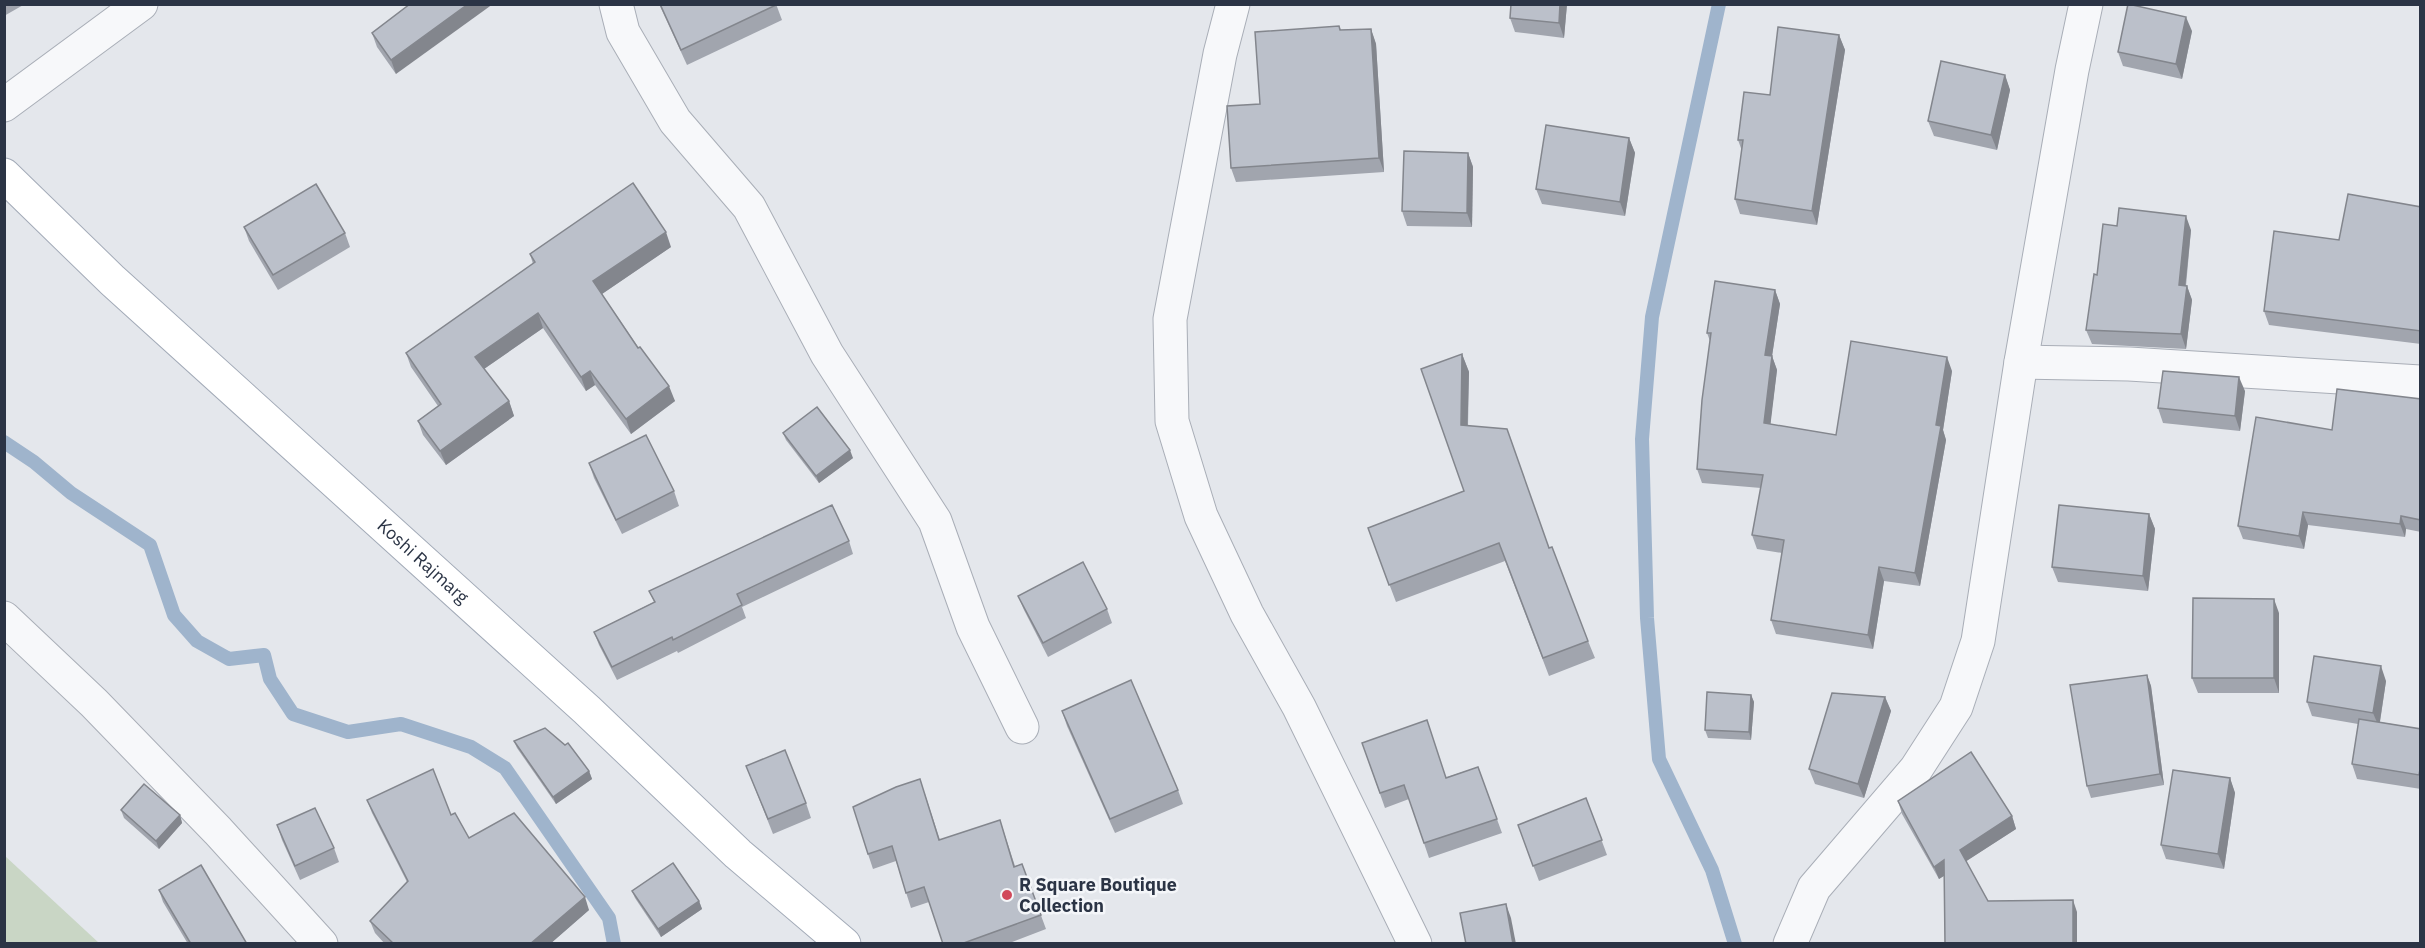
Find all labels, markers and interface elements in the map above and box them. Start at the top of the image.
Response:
street label: Koshi Rajmarg [373,514,474,609]
place label: R Square Boutique Collection [1019,873,1177,917]
marker: R Square Boutique Collection [1000,888,1014,902]

